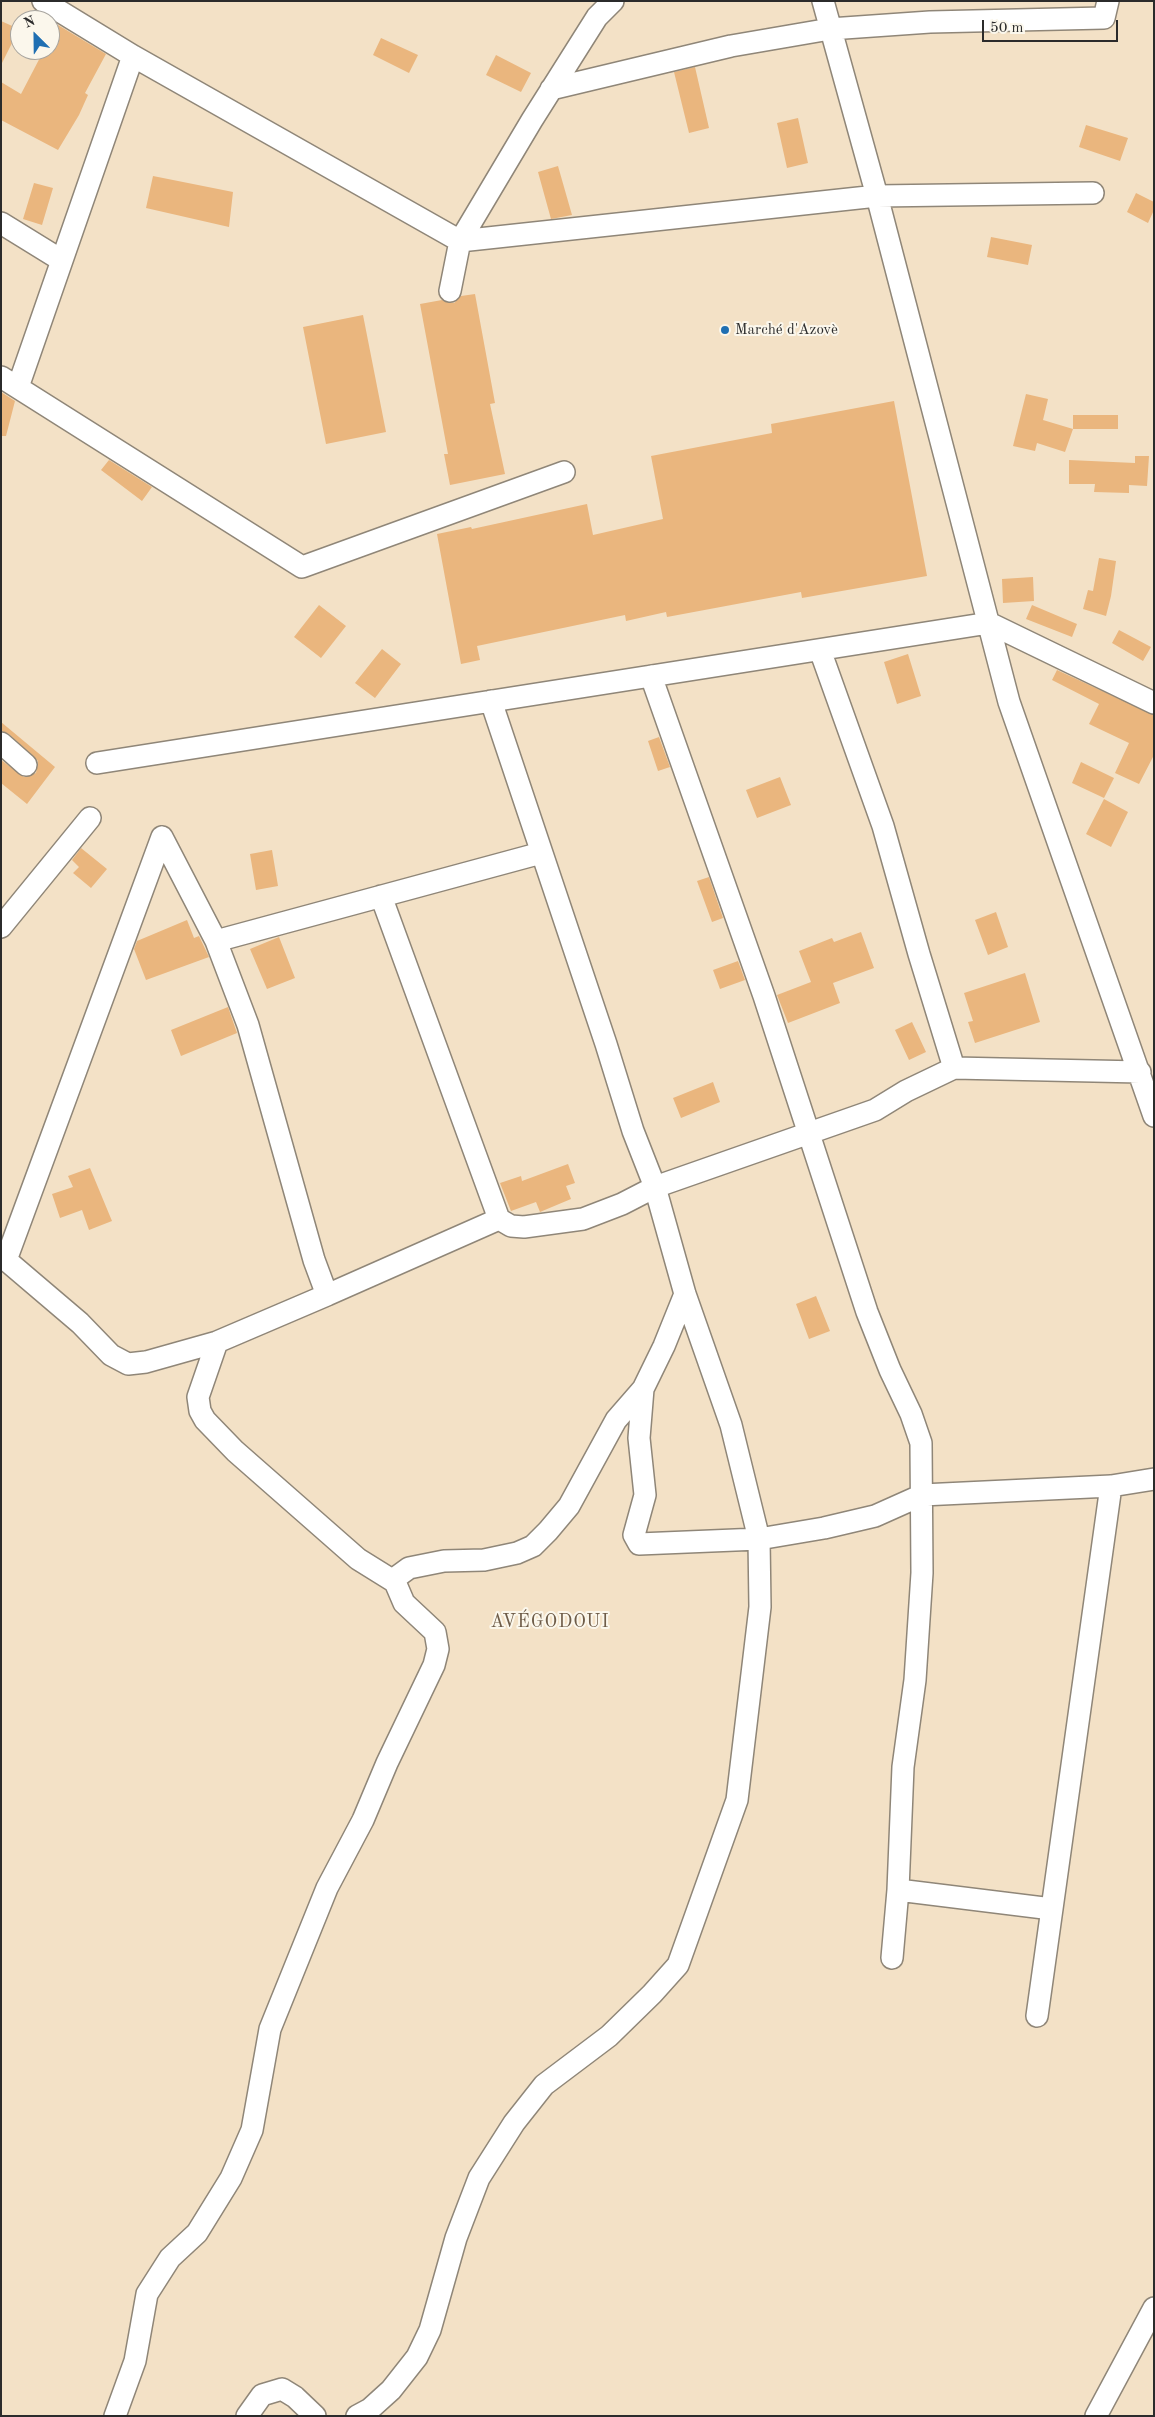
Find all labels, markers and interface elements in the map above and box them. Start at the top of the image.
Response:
north arrow [10,10,60,60]
scale bar [985,10,1121,42]
text: N [22,14,37,31]
text: 50 m [990,21,1024,36]
place label: Marché d'Azovè [735,321,838,339]
marker: Marché d'Azovè [719,324,731,336]
district label: AVÉGODOUI [489,1611,611,1633]

